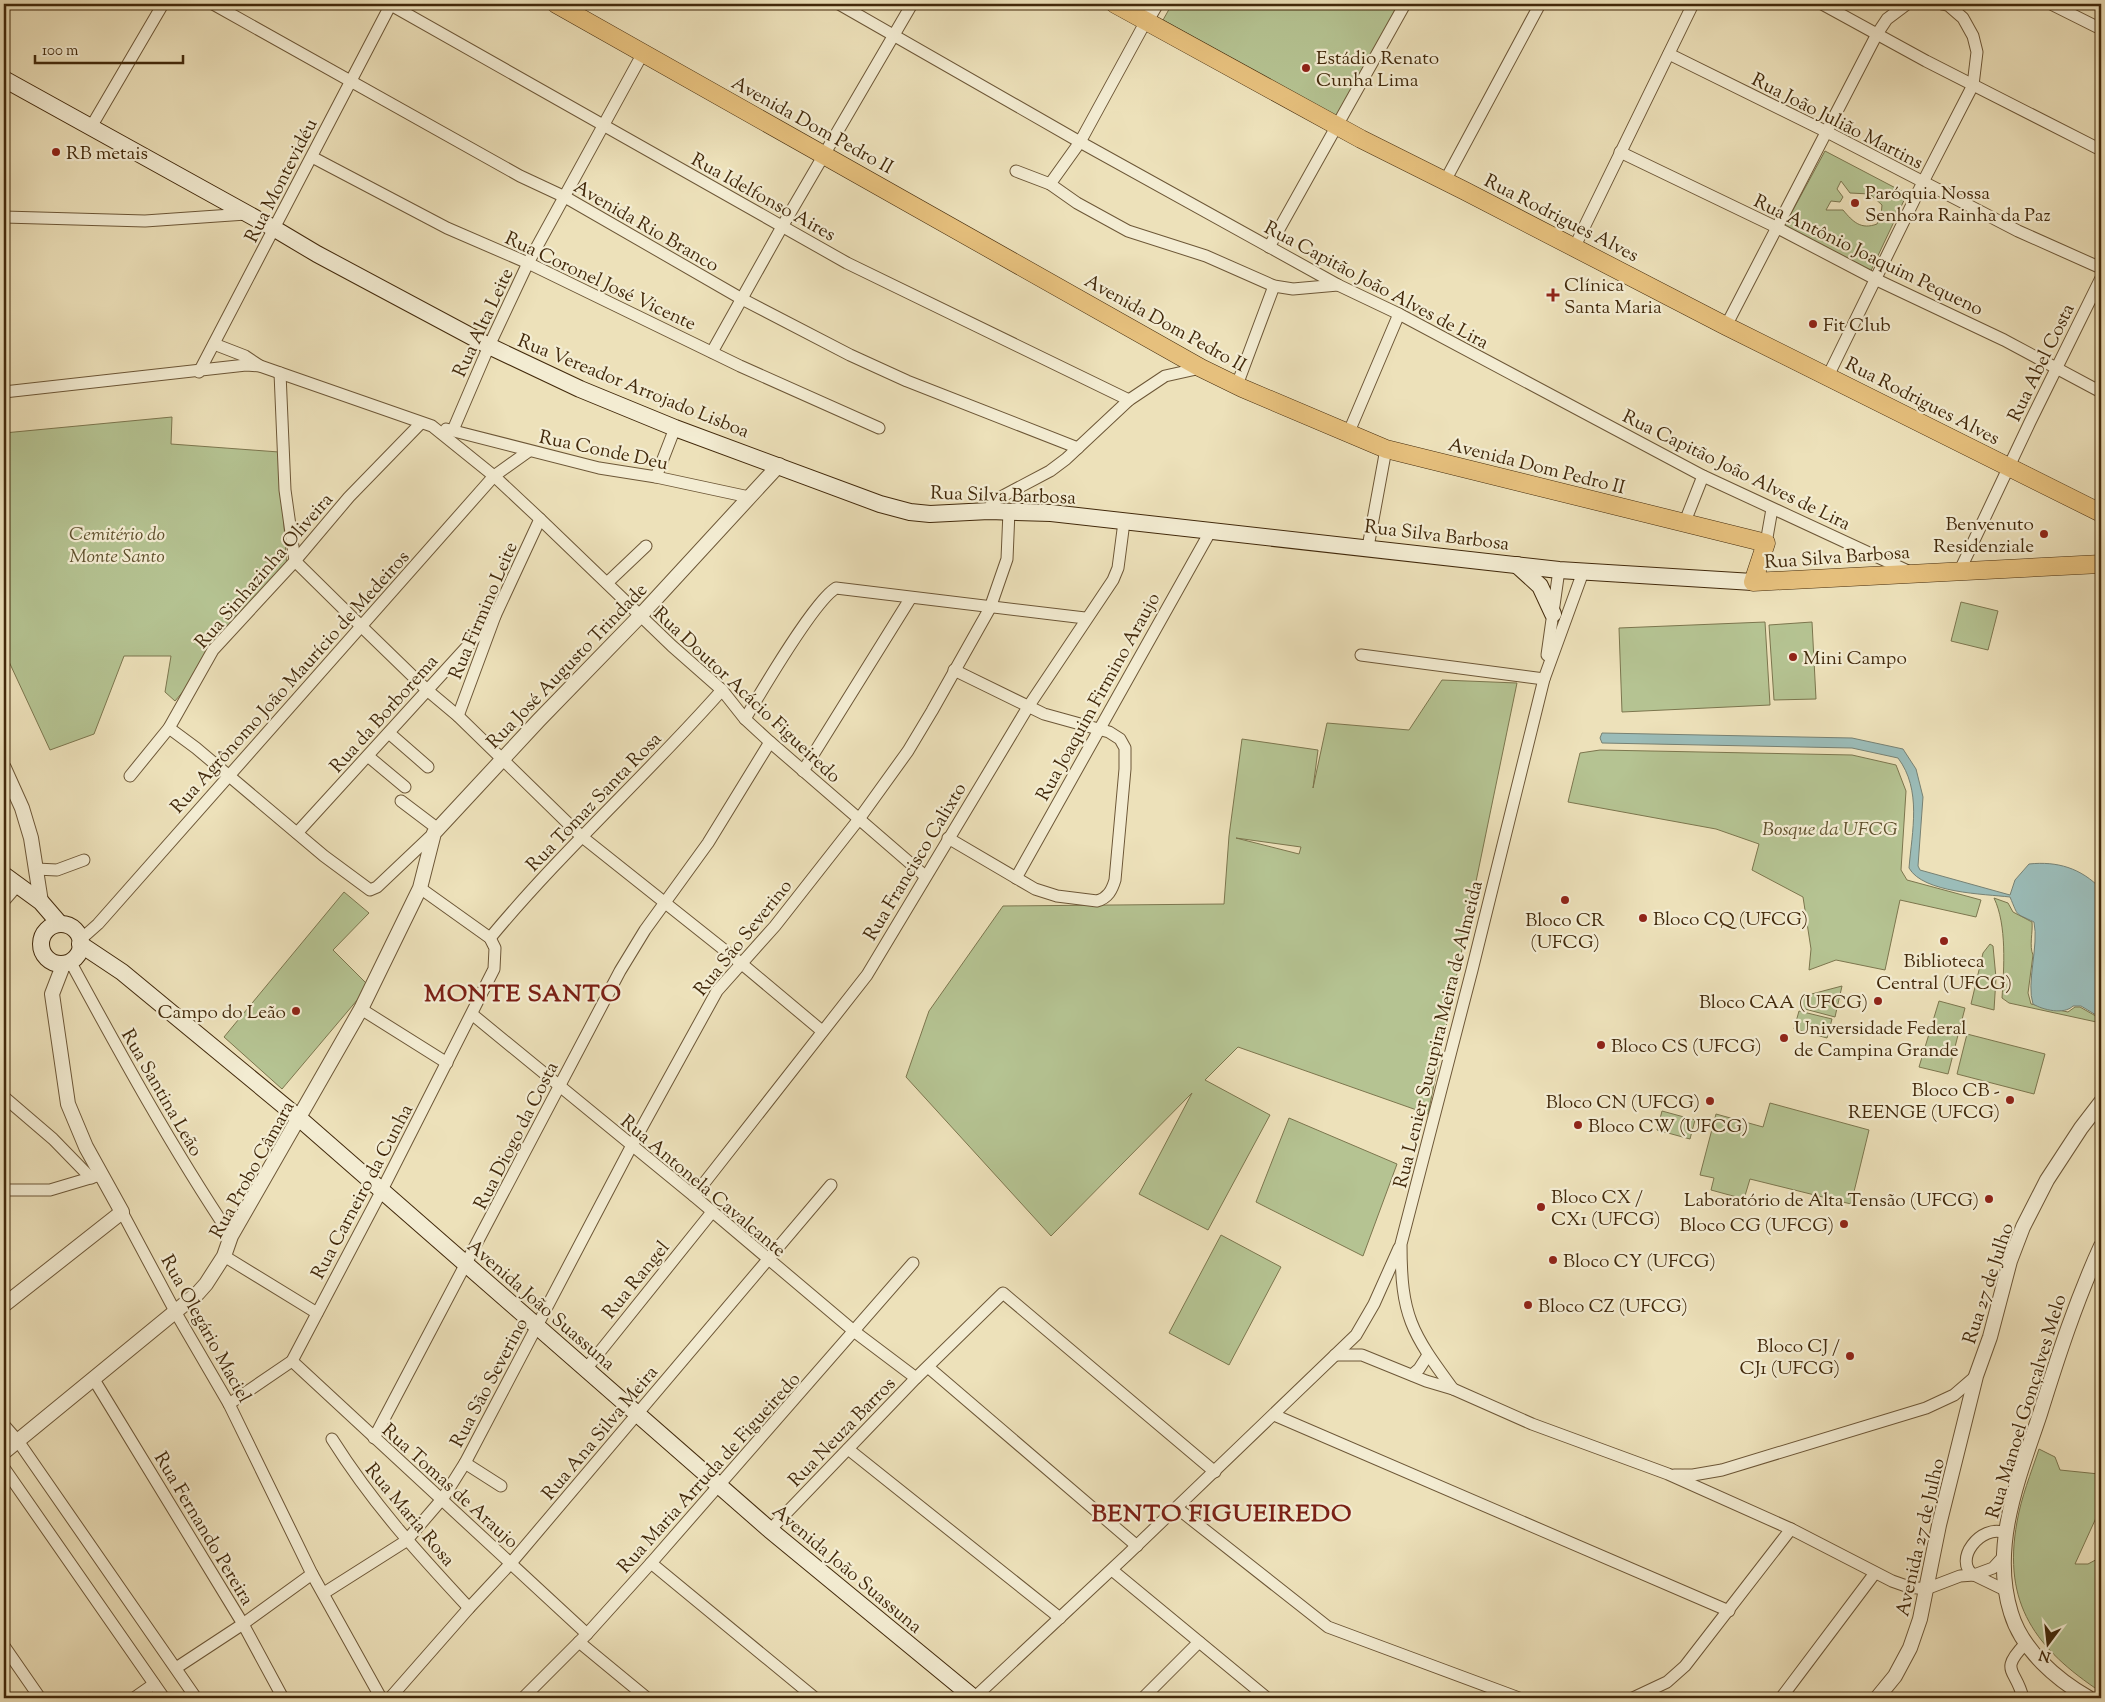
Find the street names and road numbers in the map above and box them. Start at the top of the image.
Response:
street label: Rua João Julião Martins [1746,67,1927,177]
street label: Avenida Dom Pedro II [726,70,898,182]
street label: Rua Montevidéu [239,114,325,248]
street label: Rua Idelfonso Aires [686,147,840,249]
street label: Rua Rodrigues Alves [1479,169,1643,270]
street label: Avenida Rio Branco [568,174,724,280]
street label: Rua Antônio Joaquim Pequeno [1749,189,1987,324]
street label: Rua Capitão João Alves de Lira [1259,215,1493,357]
street label: Rua Coronel José Vicente [500,226,700,339]
street label: Rua Alta Leite [447,264,521,382]
street label: Avenida Dom Pedro II [1079,268,1251,380]
street label: Rua Abel Costa [2002,299,2083,427]
street label: Rua Vereador Arrojado Lisboa [513,328,753,446]
street label: Rua Rodrigues Alves [1840,352,2004,453]
street label: Rua Capitão João Alves de Lira [1617,404,1855,538]
street label: Rua Conde Deu [536,425,671,478]
street label: Avenida Dom Pedro II [1445,432,1628,502]
street label: Rua Silva Barbosa [930,480,1076,513]
street label: Rua Sinhazinha Oliveira [190,488,340,655]
street label: Rua Silva Barbosa [1363,514,1511,559]
street label: Rua Firmino Leite [443,538,526,684]
street label: Rua Silva Barbosa [1763,540,1911,577]
street label: Rua Agrônomo João Maurício de Medeiros [165,545,417,820]
street label: Rua José Augusto Trindade [481,578,654,756]
street label: Rua Joaquim Firmino Araujo [1031,588,1168,806]
street label: Rua Doutor Acácio Figueiredo [646,601,846,790]
street label: Rua da Borborema [324,649,446,780]
street label: Rua Tomaz Santa Rosa [521,727,669,879]
street label: Rua Francisco Calixto [858,778,974,946]
street label: Rua São Severino [688,874,799,1003]
street label: Rua Lenier Sucupira Meira de Almeida [1388,878,1491,1191]
street label: Rua Santina Leão [113,1025,208,1162]
street label: Rua Diogo da Costa [468,1057,566,1215]
street label: Rua Probo Câmara [204,1096,302,1244]
street label: Rua Carneiro da Cunha [306,1100,421,1285]
street label: Rua Antonela Cavalcante [614,1109,791,1265]
street label: Rua 27 de Julho [1957,1220,2022,1348]
street label: Avenida João Suassuna [460,1234,621,1378]
street label: Rua Rangel [597,1236,677,1325]
street label: Rua Olegário Maciel [153,1250,257,1408]
street label: Rua Manoel Gonçalves Melo [1980,1291,2074,1522]
street label: Rua São Severino [445,1314,536,1453]
street label: Rua Ana Silva Meira [537,1360,665,1507]
street label: Rua Maria Arruda de Figueiredo [612,1367,808,1580]
street label: Rua Neuza Barros [783,1372,903,1494]
street label: Rua Tomas de Araujo [375,1418,524,1556]
street label: Rua Fernando Pereira [146,1447,260,1611]
street label: Avenida 27 de Julho [1890,1456,1953,1619]
street label: Rua Maria Rosa [358,1458,461,1573]
street label: Avenida João Suassuna [766,1499,927,1641]

